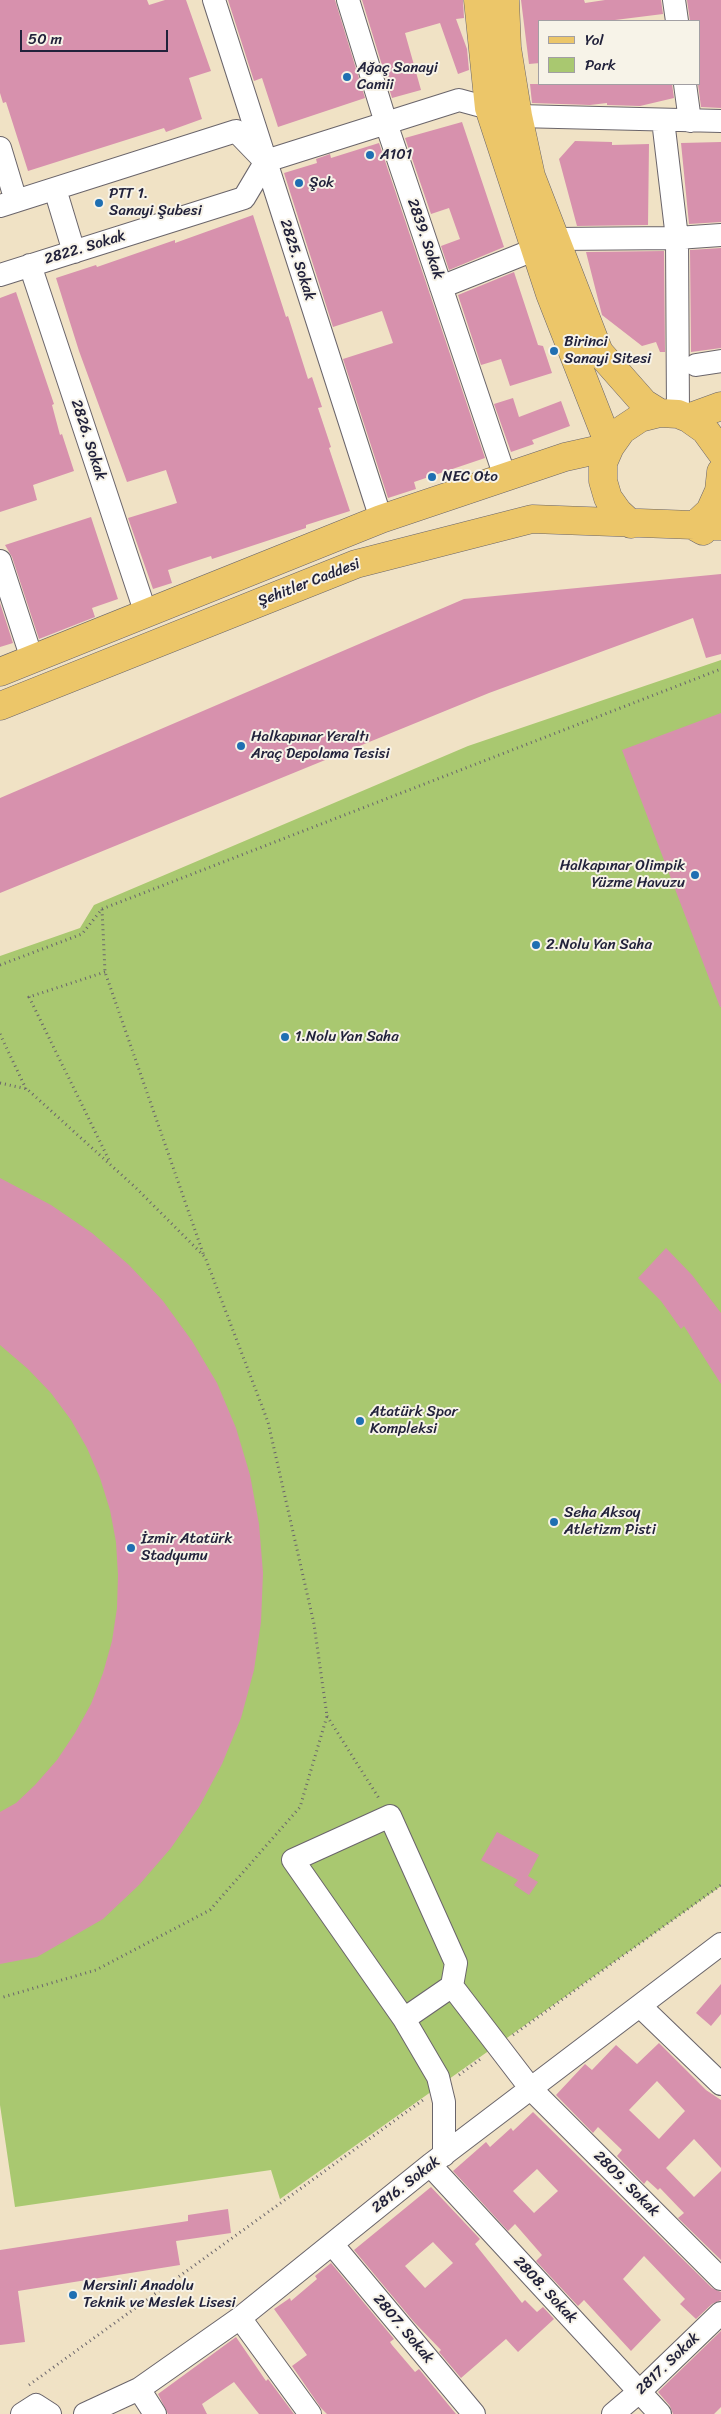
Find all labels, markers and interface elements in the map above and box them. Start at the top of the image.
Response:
scale bar [22,20,170,52]
legend [538,20,701,85]
text: 50 m [28,26,62,52]
text: Yol [585,27,604,53]
text: Park [585,52,616,78]
place label: Ağaç Sanayi Camii [357,59,438,94]
marker: Ağaç Sanayi Camii [341,71,353,83]
place label: A101 [380,146,412,164]
marker: A101 [364,149,376,161]
place label: Şok [309,174,334,192]
marker: Şok [293,177,305,189]
place label: PTT 1. Sanayi Şubesi [109,185,202,220]
street label: 2839. Sokak [403,196,447,282]
marker: PTT 1. Sanayi Şubesi [93,197,105,209]
street label: 2825. Sokak [275,217,319,303]
street label: 2822. Sokak [42,227,128,269]
place label: Birinci Sanayi Sitesi [564,333,651,368]
marker: Birinci Sanayi Sitesi [548,345,560,357]
street label: 2826. Sokak [66,397,110,483]
place label: NEC Oto [442,468,498,486]
marker: NEC Oto [426,471,438,483]
street label: Şehitler Caddesi [255,555,363,611]
place label: Halkapınar Yeraltı Araç Depolama Tesisi [251,728,390,763]
marker: Halkapınar Yeraltı Araç Depolama Tesisi [235,740,247,752]
place label: Halkapınar Olimpik Yüzme Havuzu [560,857,685,892]
marker: Halkapınar Olimpik Yüzme Havuzu [689,869,701,881]
place label: 2.Nolu Yan Saha [546,936,652,954]
marker: 2.Nolu Yan Saha [530,939,542,951]
place label: 1.Nolu Yan Saha [295,1028,399,1046]
marker: 1.Nolu Yan Saha [279,1031,291,1043]
place label: Atatürk Spor Kompleksi [370,1403,458,1438]
marker: Atatürk Spor Kompleksi [354,1415,366,1427]
place label: Seha Aksoy Atletizm Pisti [564,1504,656,1539]
marker: Seha Aksoy Atletizm Pisti [548,1516,560,1528]
place label: İzmir Atatürk Stadyumu [141,1530,232,1565]
marker: İzmir Atatürk Stadyumu [125,1542,137,1554]
street label: 2809. Sokak [589,2147,663,2221]
street label: 2816. Sokak [368,2153,444,2217]
street label: 2808. Sokak [509,2253,581,2327]
place label: Mersinli Anadolu Teknik ve Meslek Lisesi [83,2277,236,2312]
marker: Mersinli Anadolu Teknik ve Meslek Lisesi [67,2289,79,2301]
street label: 2807. Sokak [369,2291,437,2367]
street label: 2817. Sokak [632,2329,704,2399]

